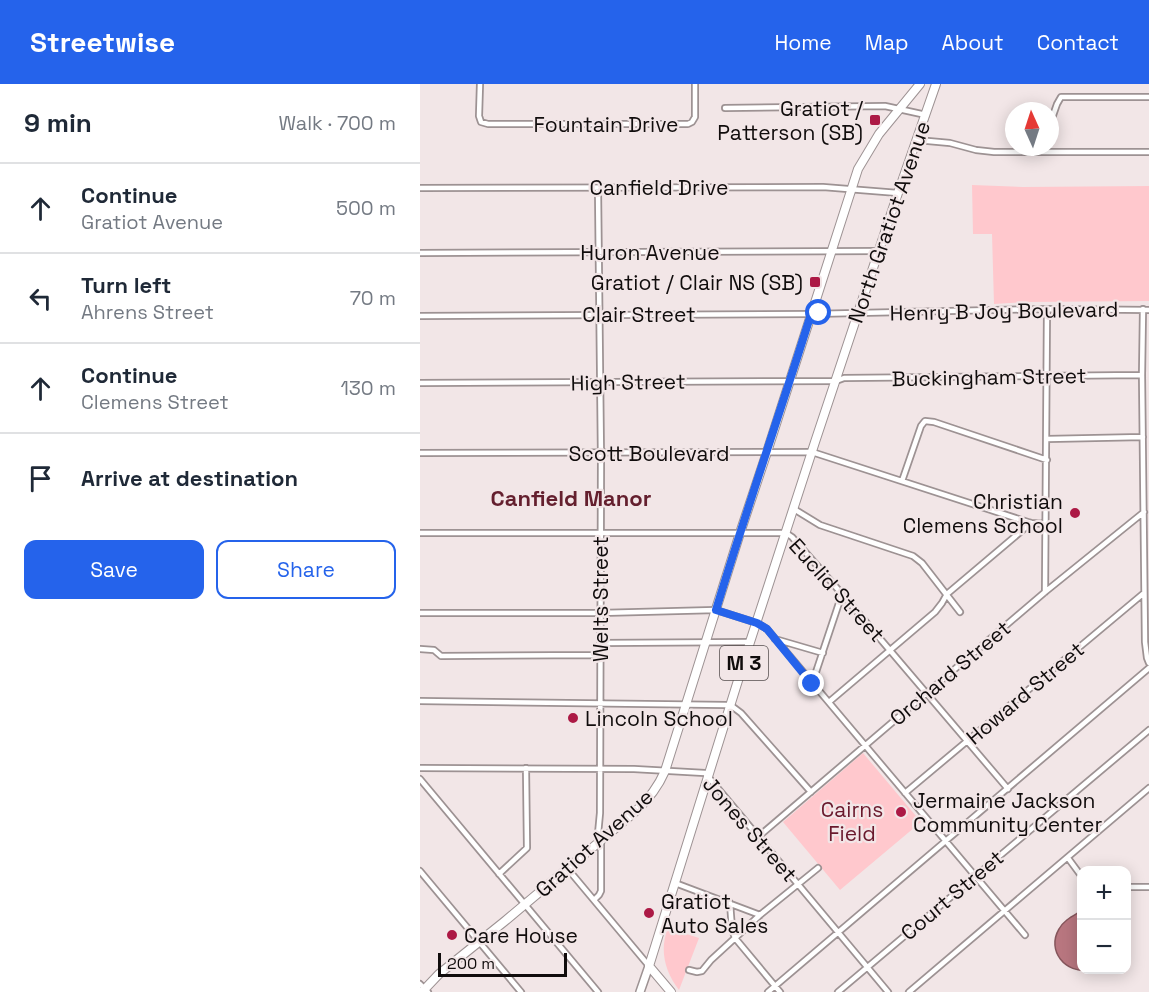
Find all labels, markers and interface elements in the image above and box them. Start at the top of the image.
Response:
text: Streetwise [30,24,175,60]
text: Home [774,29,832,56]
text: Map [865,29,909,56]
text: About [942,29,1004,56]
text: Contact [1037,29,1119,56]
place label: Gratiot / Patterson (SB) [717,95,863,146]
north arrow [1005,102,1059,156]
text: 9 min [24,106,92,140]
text: Walk · 700 m [278,110,396,136]
street label: Fountain Drive [533,111,679,138]
marker: Gratiot / Patterson (SB) [868,113,882,127]
street label: North Gratiot Avenue [842,117,936,327]
street label: Canfield Drive [590,174,728,201]
text: Continue [81,181,177,209]
icon: ahead [24,192,57,225]
text: 500 m [336,195,396,221]
text: Gratiot Avenue [81,209,223,235]
street label: Huron Avenue [580,239,720,266]
place label: Gratiot / Clair NS (SB) [591,269,803,296]
text: Turn left [81,271,171,299]
marker: Gratiot / Clair NS (SB) [808,275,822,289]
icon: left [24,282,57,315]
text: 70 m [350,285,396,311]
street label: Henry B Joy Boulevard [889,296,1119,326]
text: Ahrens Street [81,299,214,325]
route start [805,299,831,325]
street label: Clair Street [582,301,696,328]
text: Continue [81,361,177,389]
street label: Buckingham Street [891,362,1087,392]
street label: High Street [570,367,686,397]
icon: ahead [24,372,57,405]
text: 130 m [340,375,396,401]
text: Clemens Street [81,389,229,415]
street label: Scott Boulevard [568,440,730,467]
icon: arrive [24,462,57,495]
text: Arrive at destination [81,464,298,492]
district label: Canfield Manor [491,484,652,512]
place label: Christian Clemens School [903,488,1063,539]
marker: Christian Clemens School [1068,506,1082,520]
street label: Euclid Street [783,532,891,648]
street label: Welts Street [587,536,614,662]
button: Save [24,540,204,599]
button: Share [216,540,396,599]
street label: Orchard Street [884,615,1016,731]
street label: Howard Street [960,636,1090,750]
road number: M 3 [720,646,768,680]
route end [798,670,824,696]
place label: Lincoln School [585,705,733,732]
marker: Lincoln School [566,711,580,725]
street label: Jones Street [697,771,803,887]
street label: Gratiot Avenue [530,783,658,903]
place label: Jermaine Jackson Community Center [913,787,1102,838]
park label: Cairns Field [821,796,883,847]
marker: Jermaine Jackson Community Center [894,805,908,819]
street label: Court Street [895,844,1009,946]
map controls [1077,866,1131,974]
button: + [1077,866,1131,920]
place label: Gratiot Auto Sales [661,888,768,939]
marker: Gratiot Auto Sales [642,906,656,920]
button: − [1077,920,1131,974]
place label: Care House [464,922,578,949]
marker: Care House [445,928,459,942]
scale bar [438,950,567,978]
text: 200 m [447,953,495,974]

